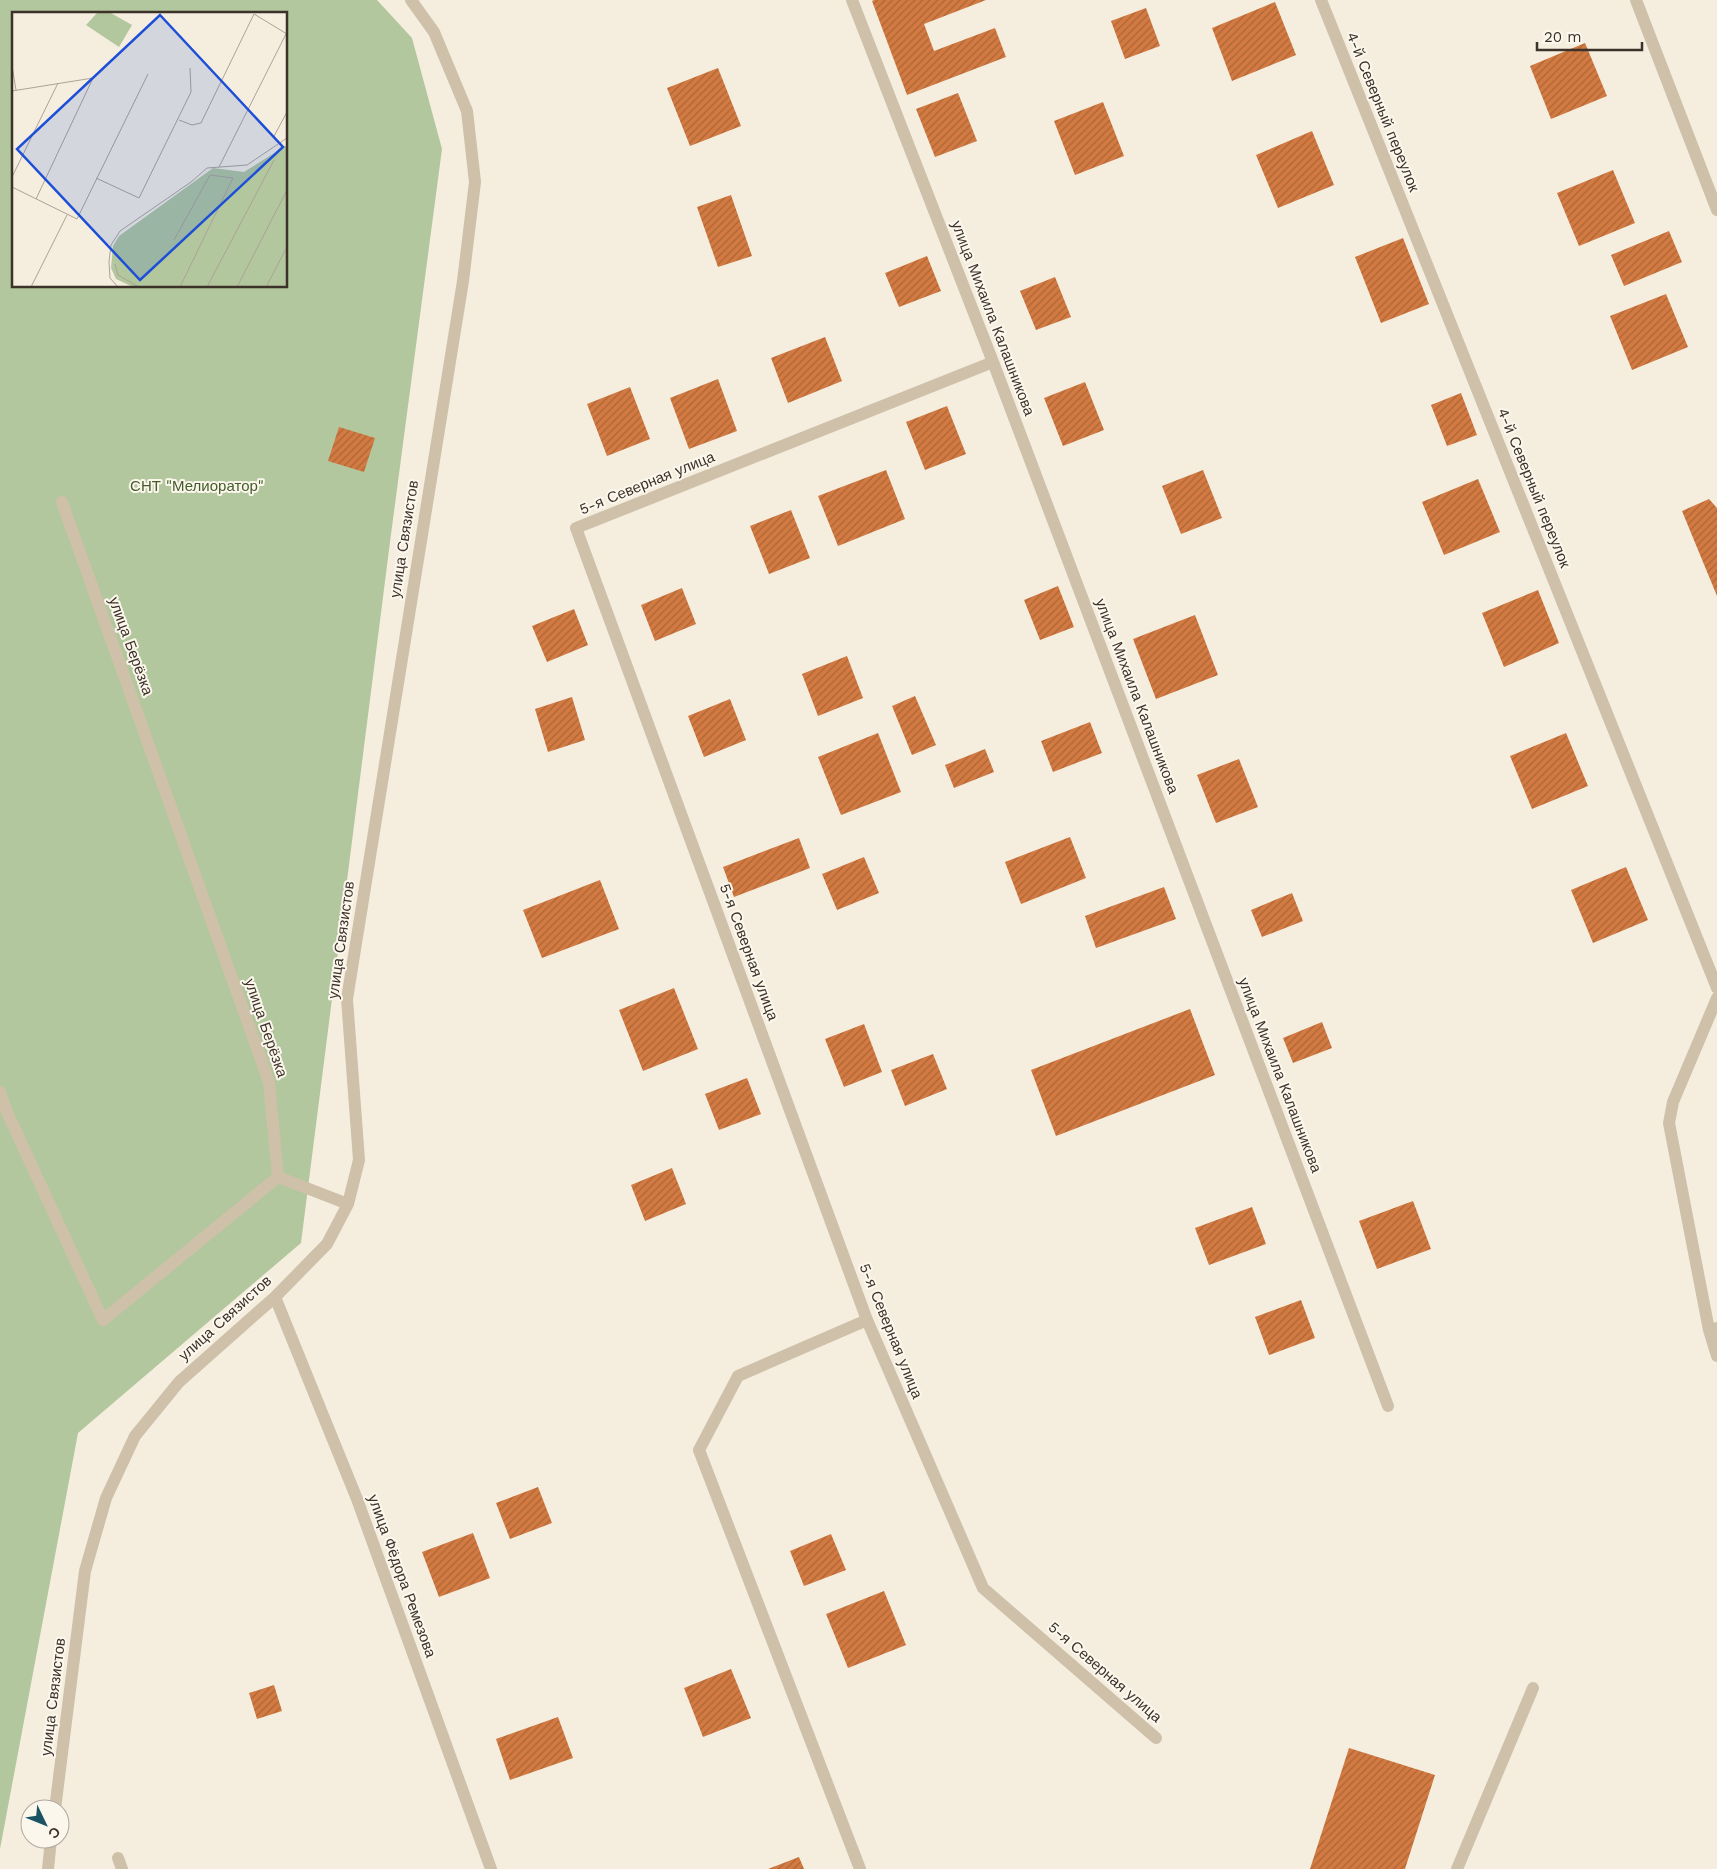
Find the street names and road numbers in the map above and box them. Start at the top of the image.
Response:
street label: 4-й Северный переулок [1343,30,1423,195]
street label: улица Михаила Калашникова [947,218,1039,419]
street label: 4-й Северный переулок [1494,406,1574,571]
street label: 5-я Северная улица [577,447,718,518]
street label: улица Связистов [386,479,422,599]
street label: улица Берёзка [105,594,157,698]
street label: улица Михаила Калашникова [1091,596,1183,797]
street label: улица Связистов [324,880,358,1000]
street label: 5-я Северная улица [716,881,782,1024]
street label: улица Михаила Калашникова [1234,975,1326,1176]
street label: улица Берёзка [241,976,292,1080]
street label: 5-я Северная улица [856,1261,927,1402]
street label: улица Связистов [175,1272,275,1364]
street label: улица Фёдора Ремезова [364,1492,440,1661]
street label: 5-я Северная улица [1045,1618,1166,1727]
street label: улица Связистов [37,1637,69,1757]

